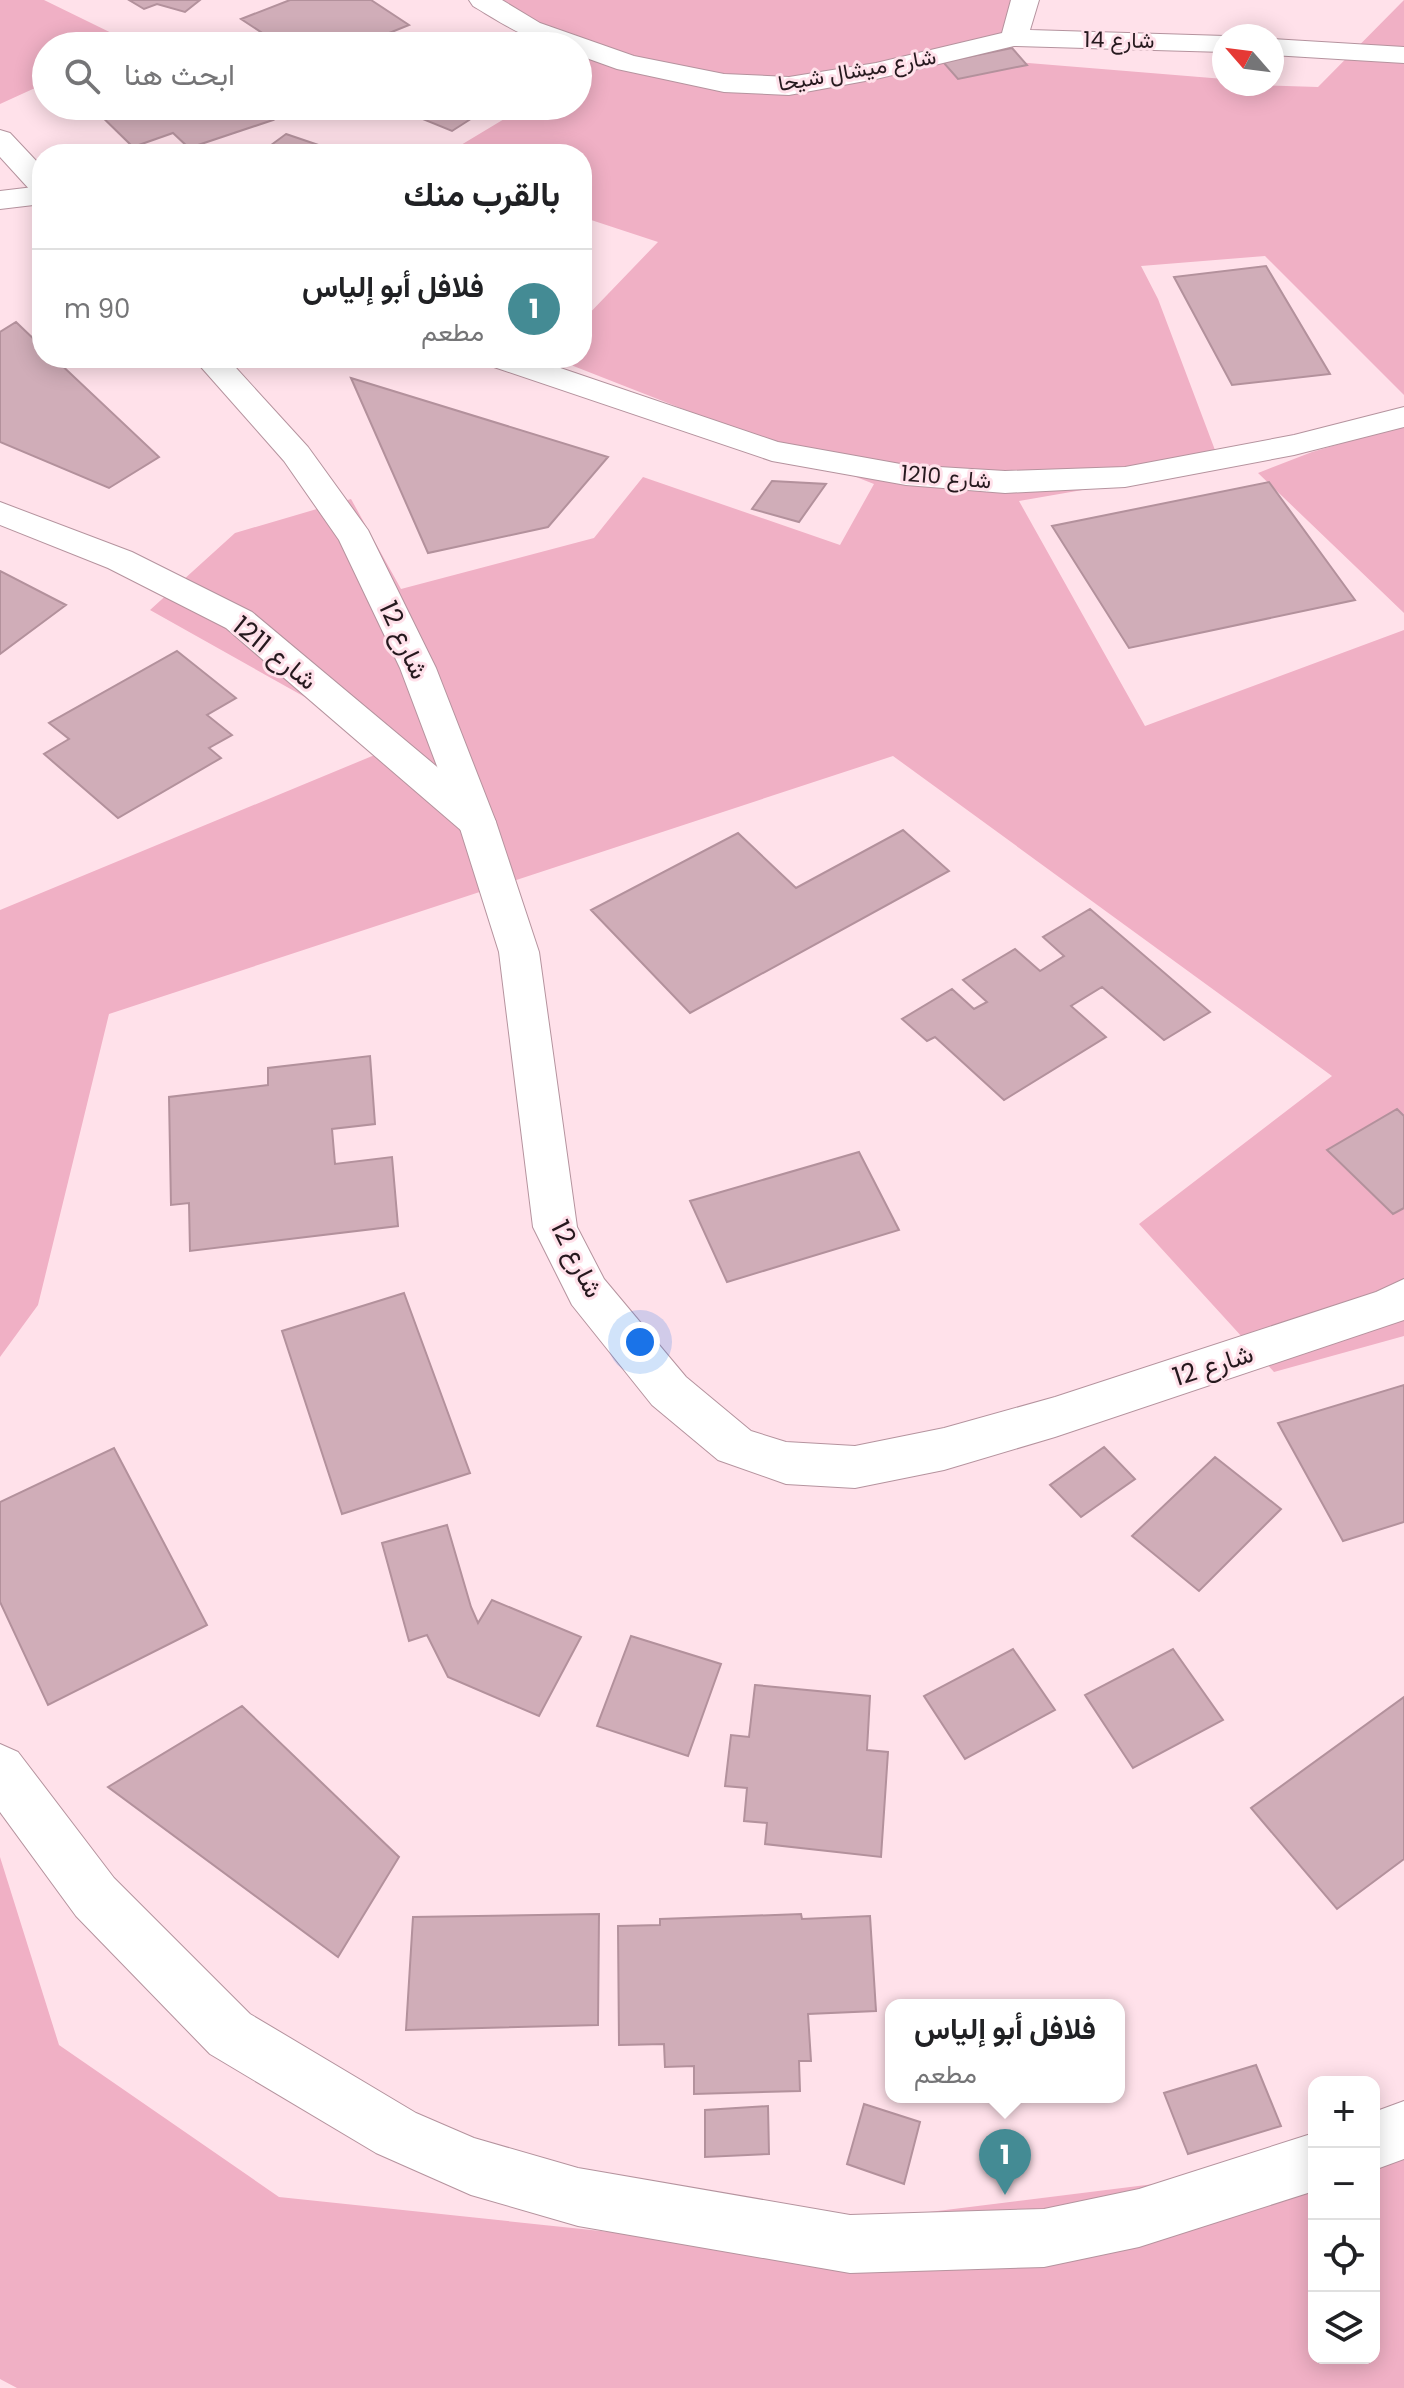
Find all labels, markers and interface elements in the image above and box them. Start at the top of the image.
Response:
street label: شارع 14 [1083,24,1155,56]
north arrow [1212,24,1284,96]
search box [32,32,592,120]
street label: شارع ميشال شيحا [775,41,939,99]
text: ابحث هنا [124,53,235,96]
icon: search [60,54,104,98]
text: بالقرب منك [404,170,560,218]
text: فلافل أبو إلياس [302,265,484,308]
text: 90 m [64,291,130,327]
text: 1 [529,291,539,327]
text: مطعم [421,314,484,350]
street label: شارع 1210 [899,458,993,496]
street label: شارع 12 [370,595,438,685]
street label: شارع 1211 [225,608,325,698]
street label: شارع 12 [542,1214,612,1304]
your location [620,1322,660,1362]
street label: شارع 12 [1168,1335,1258,1395]
popup [885,1999,1125,2103]
text: فلافل أبو إلياس [914,2007,1096,2050]
text: مطعم [914,2056,977,2092]
map controls [1308,2076,1380,2364]
button: + [1308,2076,1380,2148]
pin: 1 [979,2129,1031,2195]
button: − [1308,2148,1380,2220]
button: locate [1308,2220,1380,2292]
button: layers [1308,2292,1380,2364]

